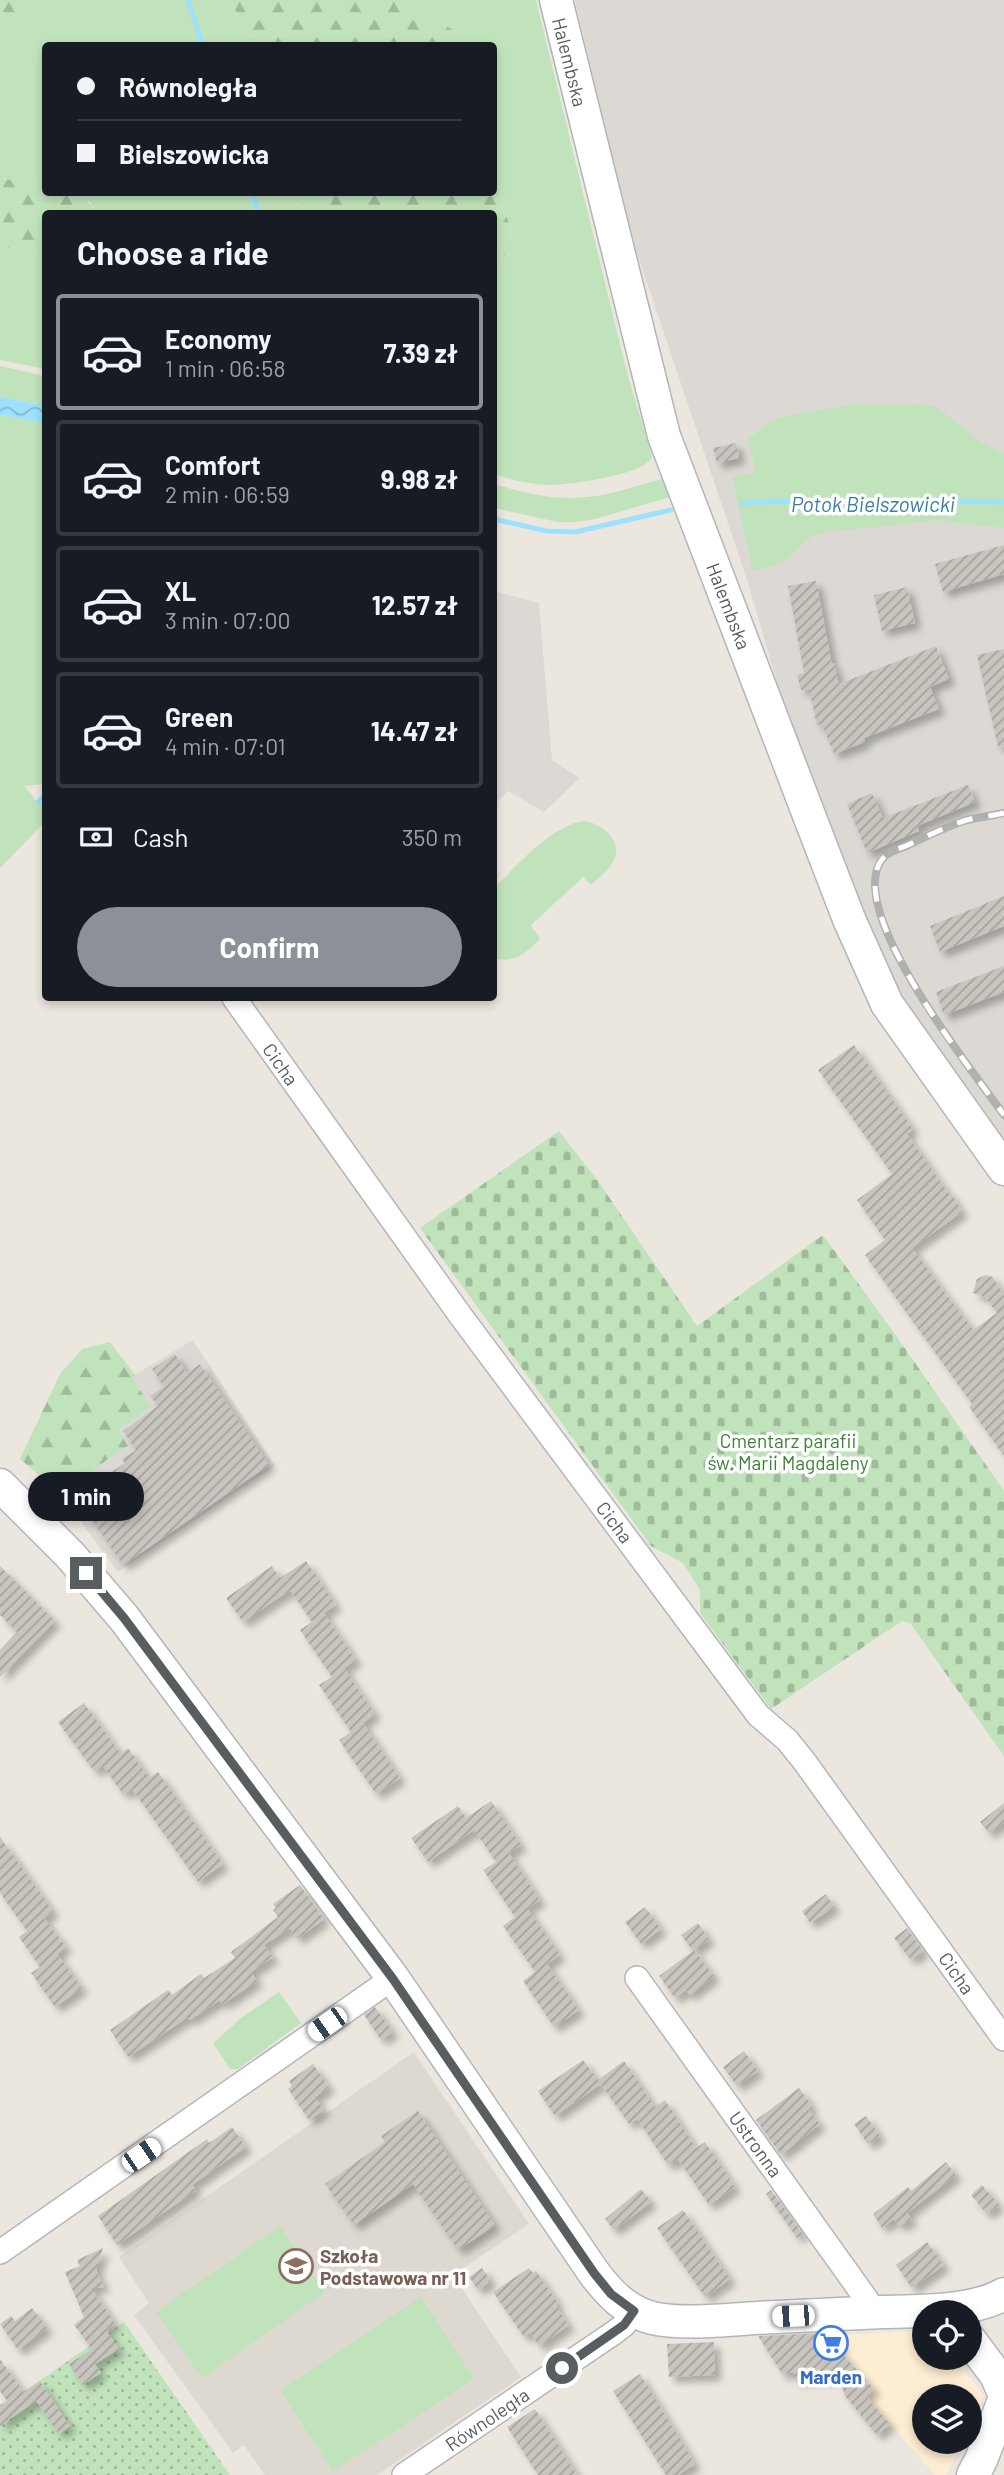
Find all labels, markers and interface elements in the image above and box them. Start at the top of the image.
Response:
street label: Halembska [548,15,592,109]
text: Równoległa [119,71,257,102]
text: Bielszowicka [119,138,269,169]
text: Choose a ride [77,233,269,271]
icon: car [81,321,144,384]
text: Economy [165,323,271,354]
text: 7.39 zł [383,337,458,368]
text: 1 min · 06:58 [165,354,285,382]
icon: car [81,447,144,510]
text: Comfort [165,449,261,480]
text: 9.98 zł [381,463,458,494]
text: 2 min · 06:59 [165,480,290,508]
water label: Potok Bielszowicki [791,491,956,516]
street label: Halembska [702,559,756,653]
icon: car [81,573,144,636]
text: XL [165,575,196,606]
text: 12.57 zł [372,589,458,620]
text: 3 min · 07:00 [165,606,290,634]
icon: car [81,699,144,762]
text: Green [165,701,233,732]
text: 14.47 zł [371,715,458,746]
text: 4 min · 07:01 [165,732,286,760]
icon: cash [77,818,115,856]
text: Cash [133,821,188,852]
text: 350 m [402,823,462,851]
button: Confirm [77,907,462,987]
street label: Cicha [258,1038,304,1090]
park label: Cmentarz parafii św. Marii Magdaleny [707,1429,869,1474]
callout: 1 min [28,1472,144,1520]
text: 1 min [61,1482,111,1510]
street label: Cicha [592,1497,638,1547]
route end [70,1557,102,1589]
street label: Cicha [934,1947,980,1999]
car [304,2003,351,2045]
street label: Ustronna [724,2107,788,2181]
car [118,2135,165,2175]
place label: Szkoła Podstawowa nr 11 [320,2244,466,2289]
school or university icon: Szkoła Podstawowa nr 11 [277,2247,315,2285]
map controls [912,2300,982,2454]
button: locate [912,2300,982,2370]
car [772,2305,815,2327]
supermarket icon: Marden [812,2324,850,2362]
route start [546,2352,578,2384]
place label: Marden [800,2365,862,2388]
street label: Równoległa [441,2383,533,2455]
button: layers [912,2384,982,2454]

